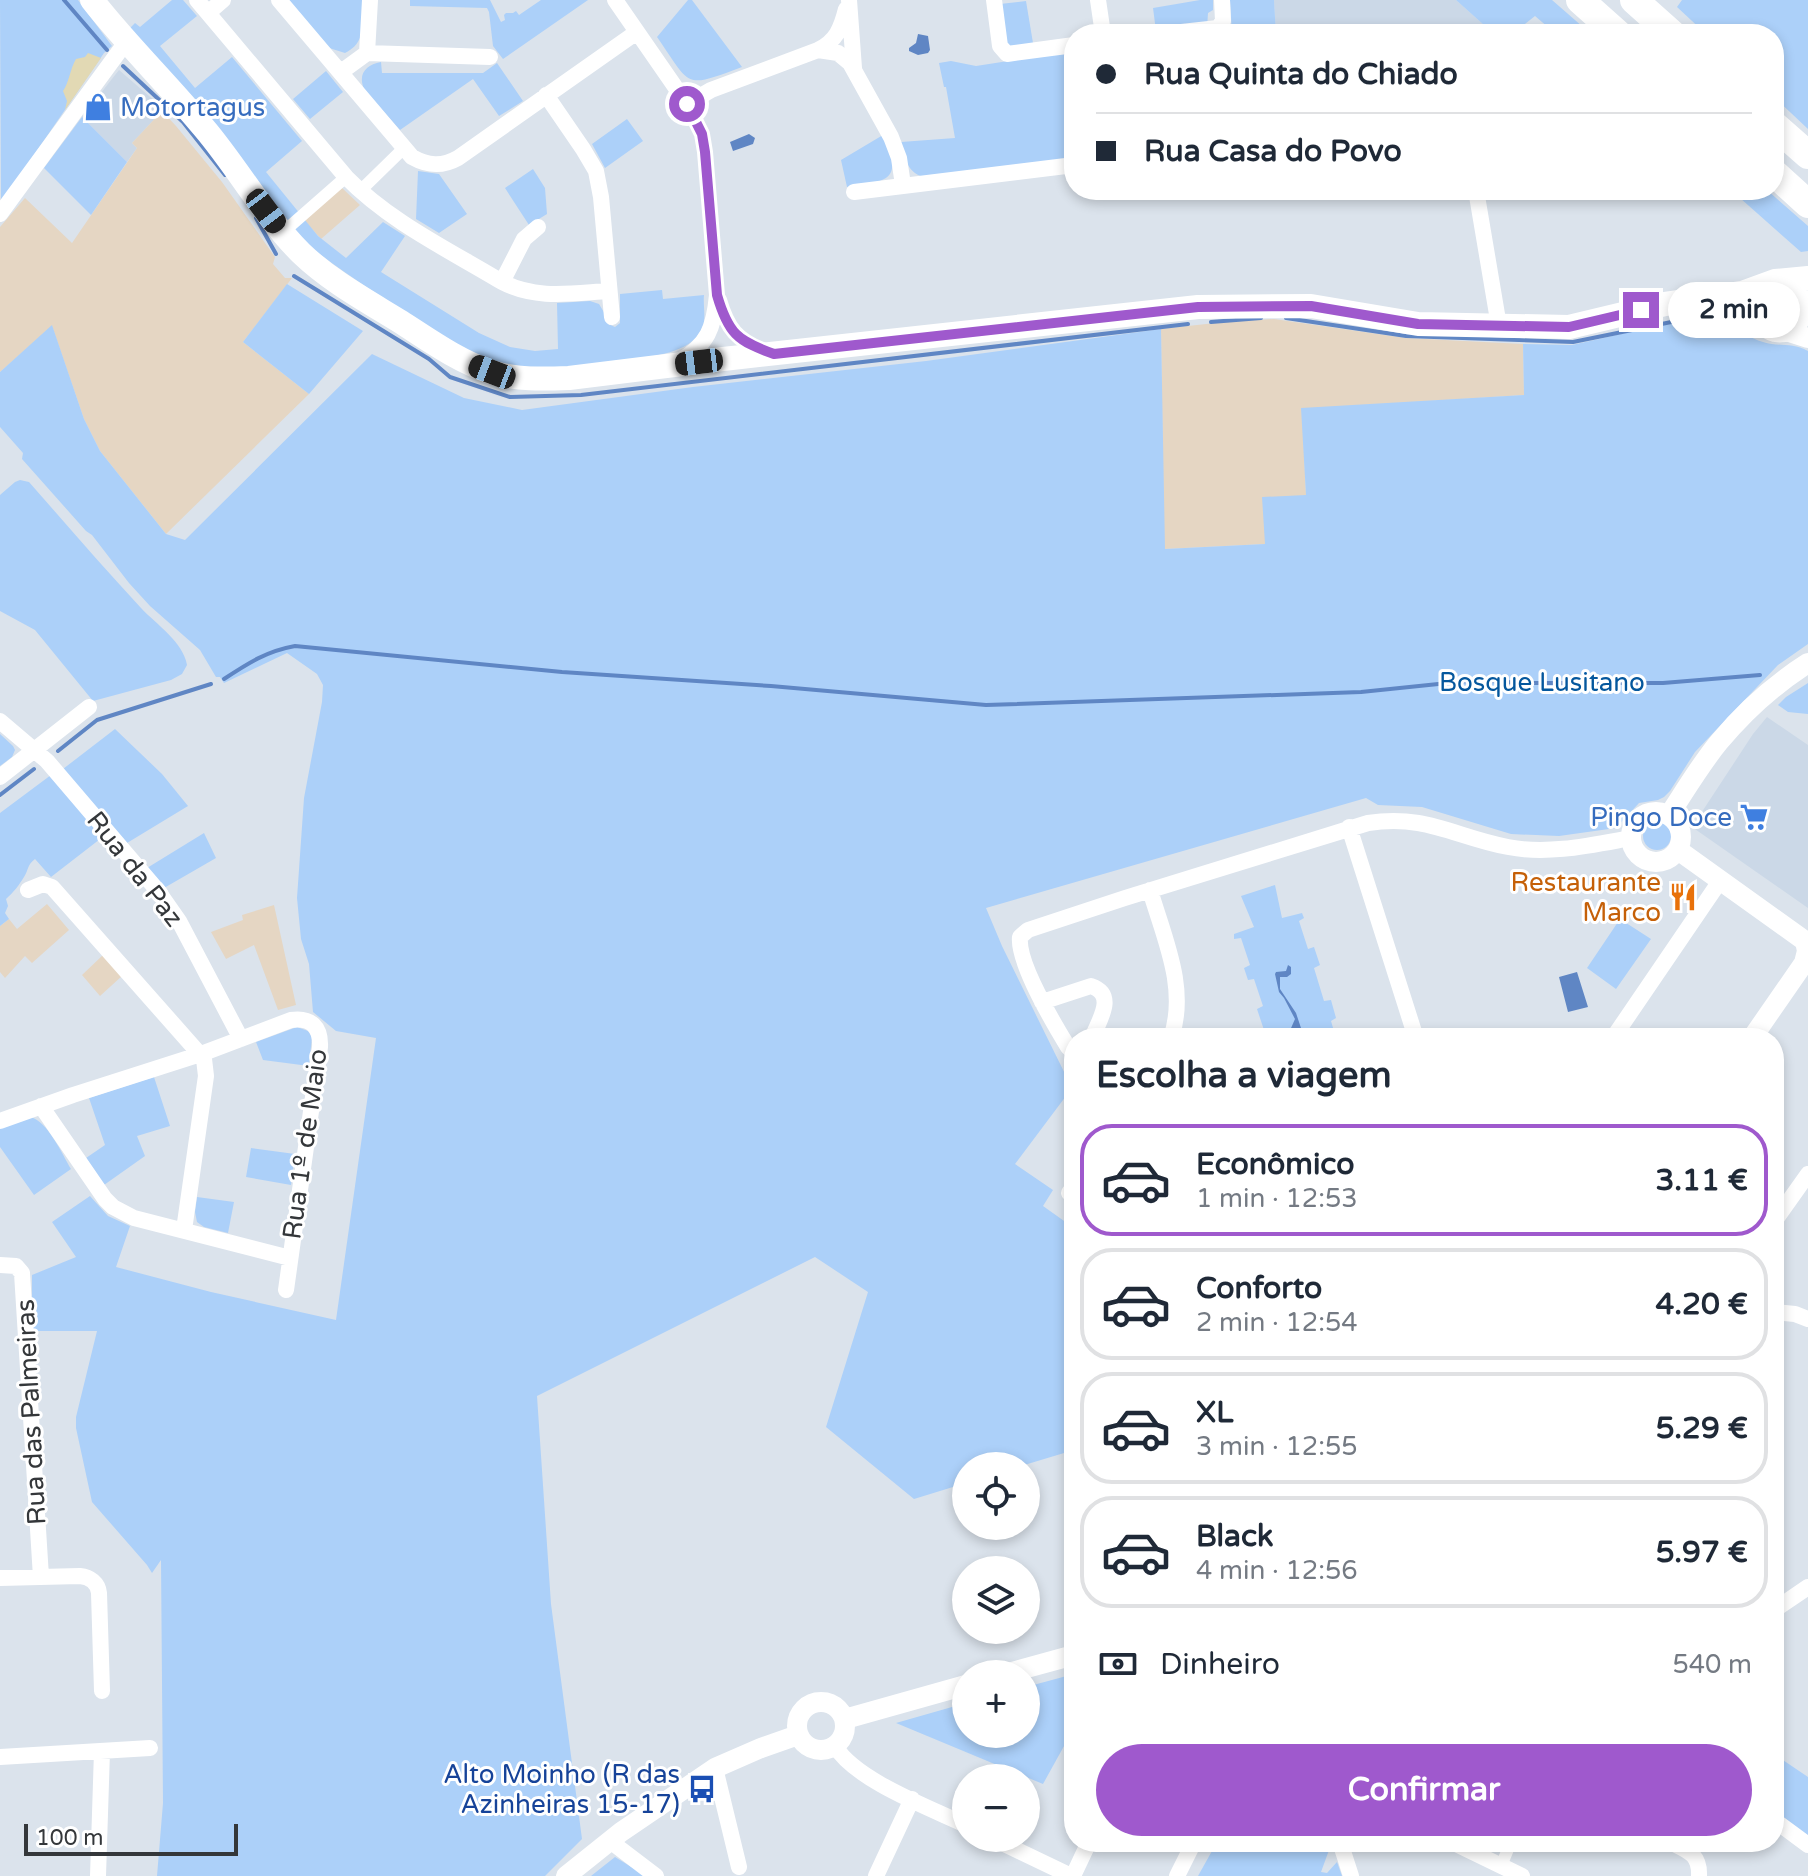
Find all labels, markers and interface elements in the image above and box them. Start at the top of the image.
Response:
text: Rua Quinta do Chiado [1144,56,1458,93]
route start [669,86,705,122]
shop icon: Motortagus [83,92,113,122]
place label: Motortagus [120,92,265,123]
text: Rua Casa do Povo [1144,133,1402,170]
car [242,185,290,237]
callout: 2 min [1669,282,1801,338]
route end [1623,292,1659,328]
text: 2 min [1699,294,1769,325]
car [674,347,724,377]
car [465,352,519,392]
park label: Bosque Lusitano [1439,667,1645,698]
place label: Pingo Doce [1590,802,1732,833]
supermarket icon: Pingo Doce [1739,802,1769,832]
street label: Rua da Paz [80,805,190,933]
place label: Restaurante Marco [1511,867,1661,928]
restaurant icon: Restaurante Marco [1668,882,1698,912]
street label: Rua 1º de Maio [276,1047,334,1241]
text: Escolha a viagem [1096,1054,1391,1097]
icon: car [1100,1144,1172,1216]
text: Econômico [1196,1146,1354,1183]
text: 3.11 € [1655,1162,1748,1199]
text: 1 min · 12:53 [1196,1183,1358,1214]
icon: car [1100,1268,1172,1340]
text: Conforto [1196,1270,1322,1307]
text: 4.20 € [1655,1286,1748,1323]
street label: Rua das Palmeiras [10,1298,52,1526]
text: 2 min · 12:54 [1196,1307,1358,1338]
icon: car [1100,1392,1172,1464]
text: XL [1196,1394,1233,1431]
text: 5.29 € [1656,1410,1748,1447]
text: 3 min · 12:55 [1196,1431,1358,1462]
map controls [952,1452,1040,1852]
button: locate [952,1452,1040,1540]
icon: car [1100,1516,1172,1588]
text: Black [1196,1518,1273,1555]
text: 5.97 € [1656,1534,1748,1571]
text: 4 min · 12:56 [1196,1555,1358,1586]
button: layers [952,1556,1040,1644]
icon: cash [1096,1642,1140,1686]
text: Dinheiro [1160,1646,1280,1683]
text: 540 m [1672,1649,1752,1680]
button: + [952,1660,1040,1748]
button: Confirmar [1096,1744,1752,1836]
place label: Alto Moinho (R das Azinheiras 15-17) [443,1759,680,1820]
button: − [952,1764,1040,1852]
bus stop icon: Alto Moinho (R das Azinheiras 15-17) [687,1774,717,1804]
scale bar [24,1820,238,1856]
text: 100 m [36,1825,103,1851]

